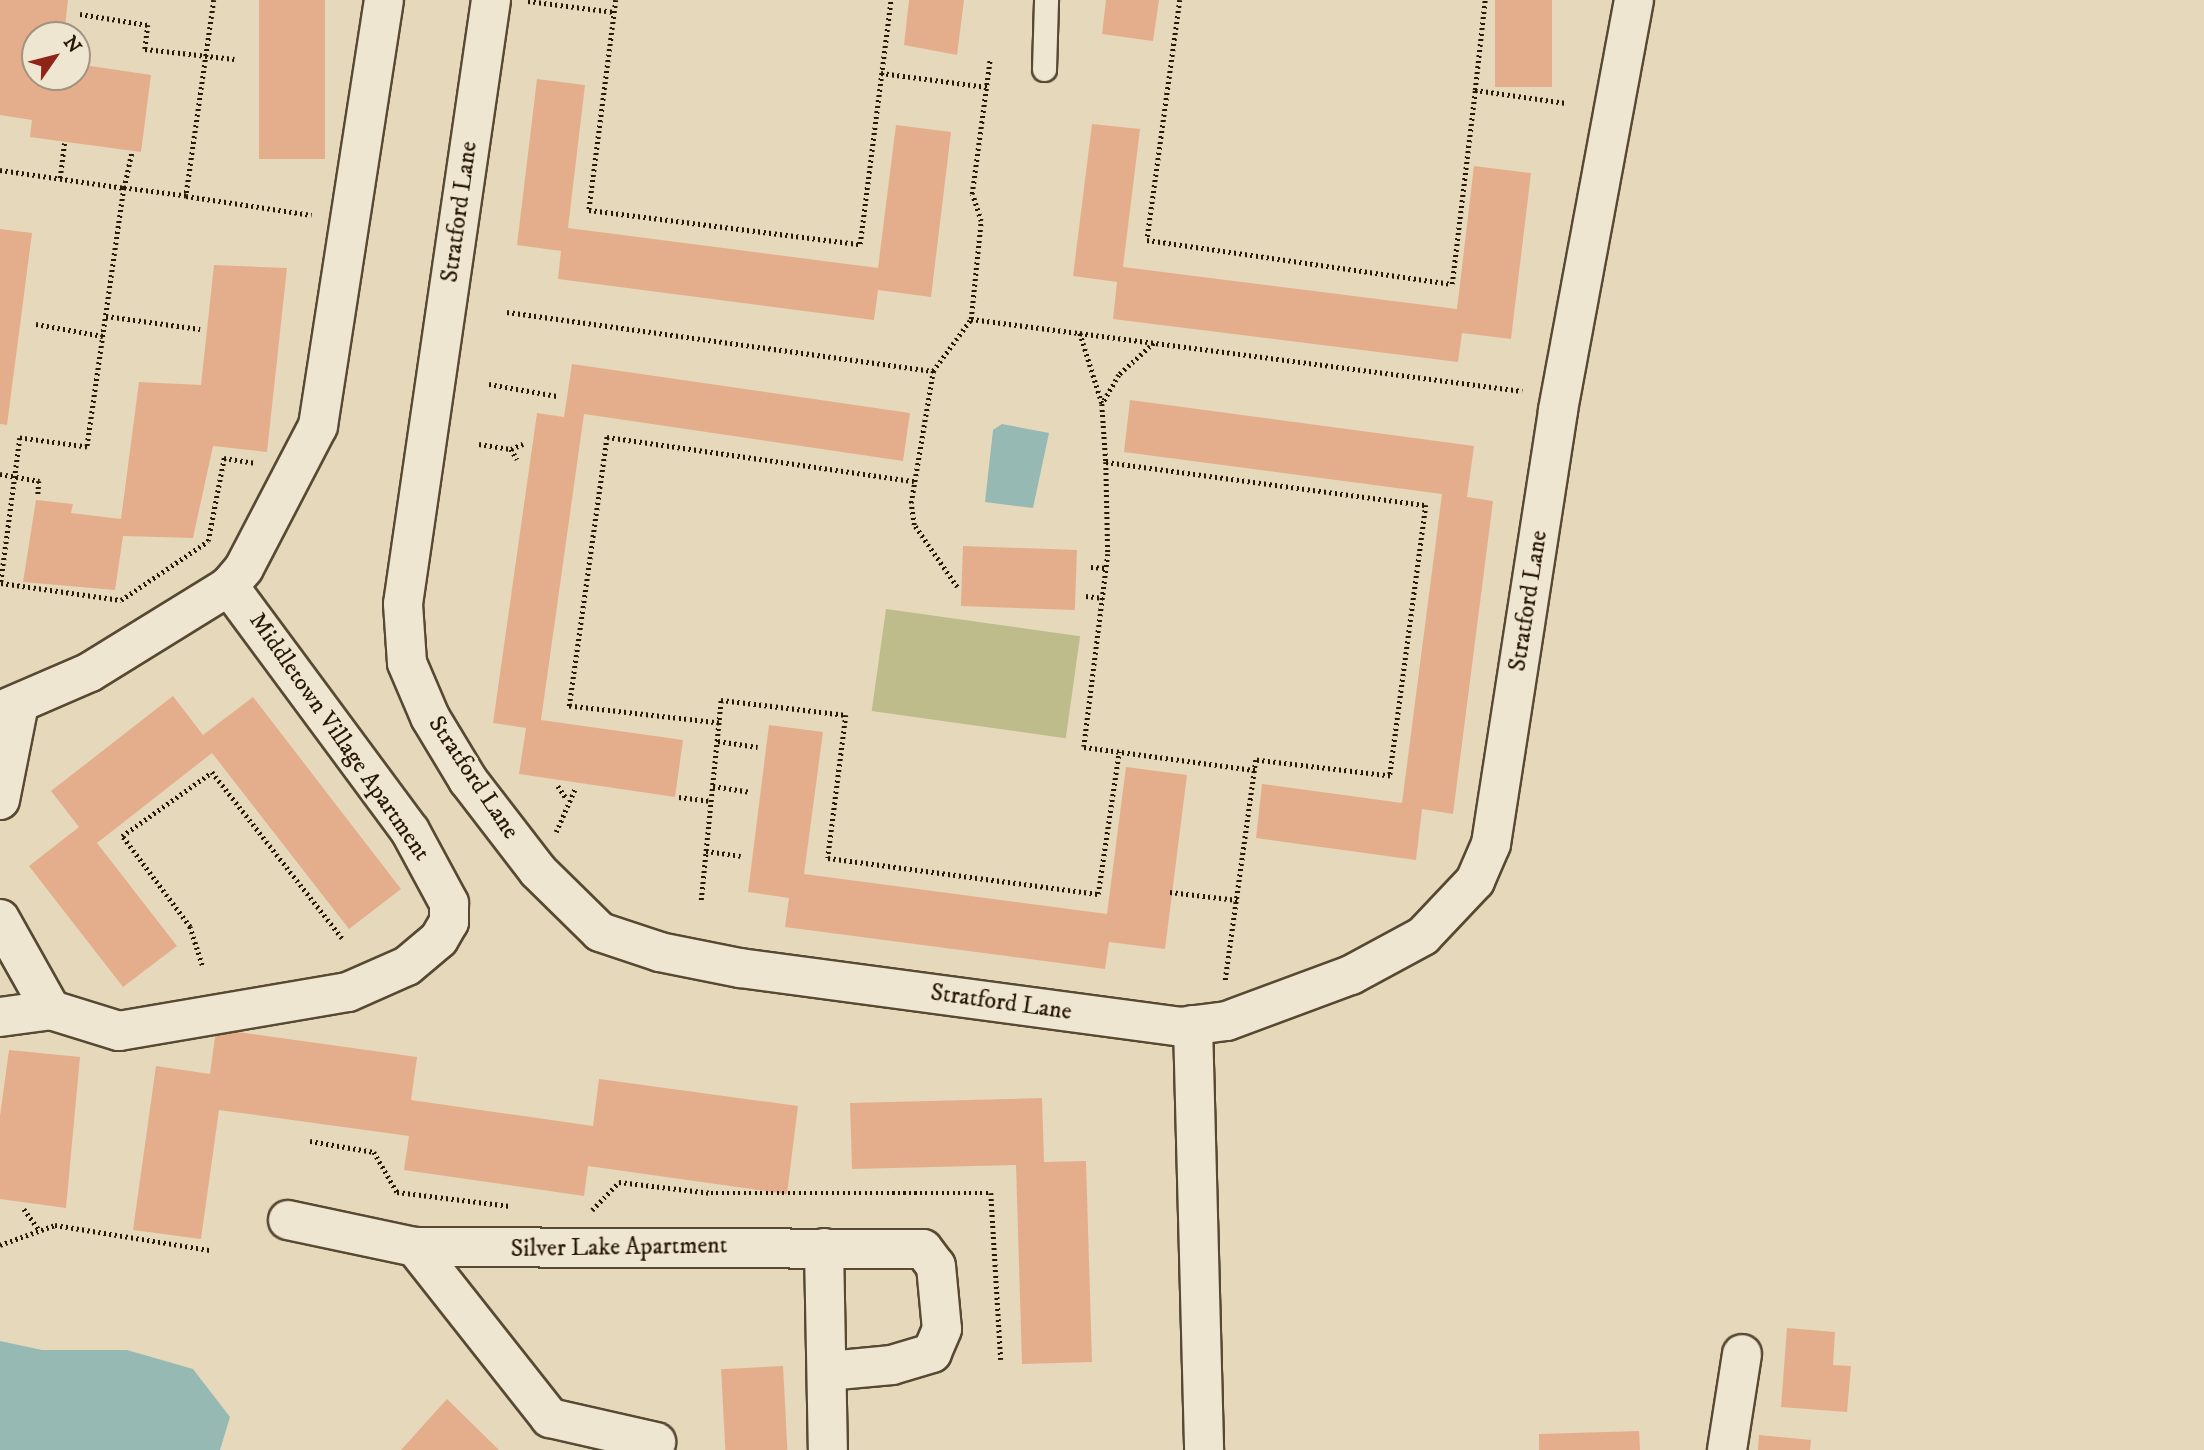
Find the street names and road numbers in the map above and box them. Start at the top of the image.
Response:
street label: Stratford Lane [436,140,484,284]
street label: Stratford Lane [1504,529,1554,673]
street label: Middletown Village Apartment [242,607,436,867]
street label: Stratford Lane [421,711,525,845]
street label: Stratford Lane [929,979,1073,1027]
street label: Silver Lake Apartment [510,1232,728,1264]

